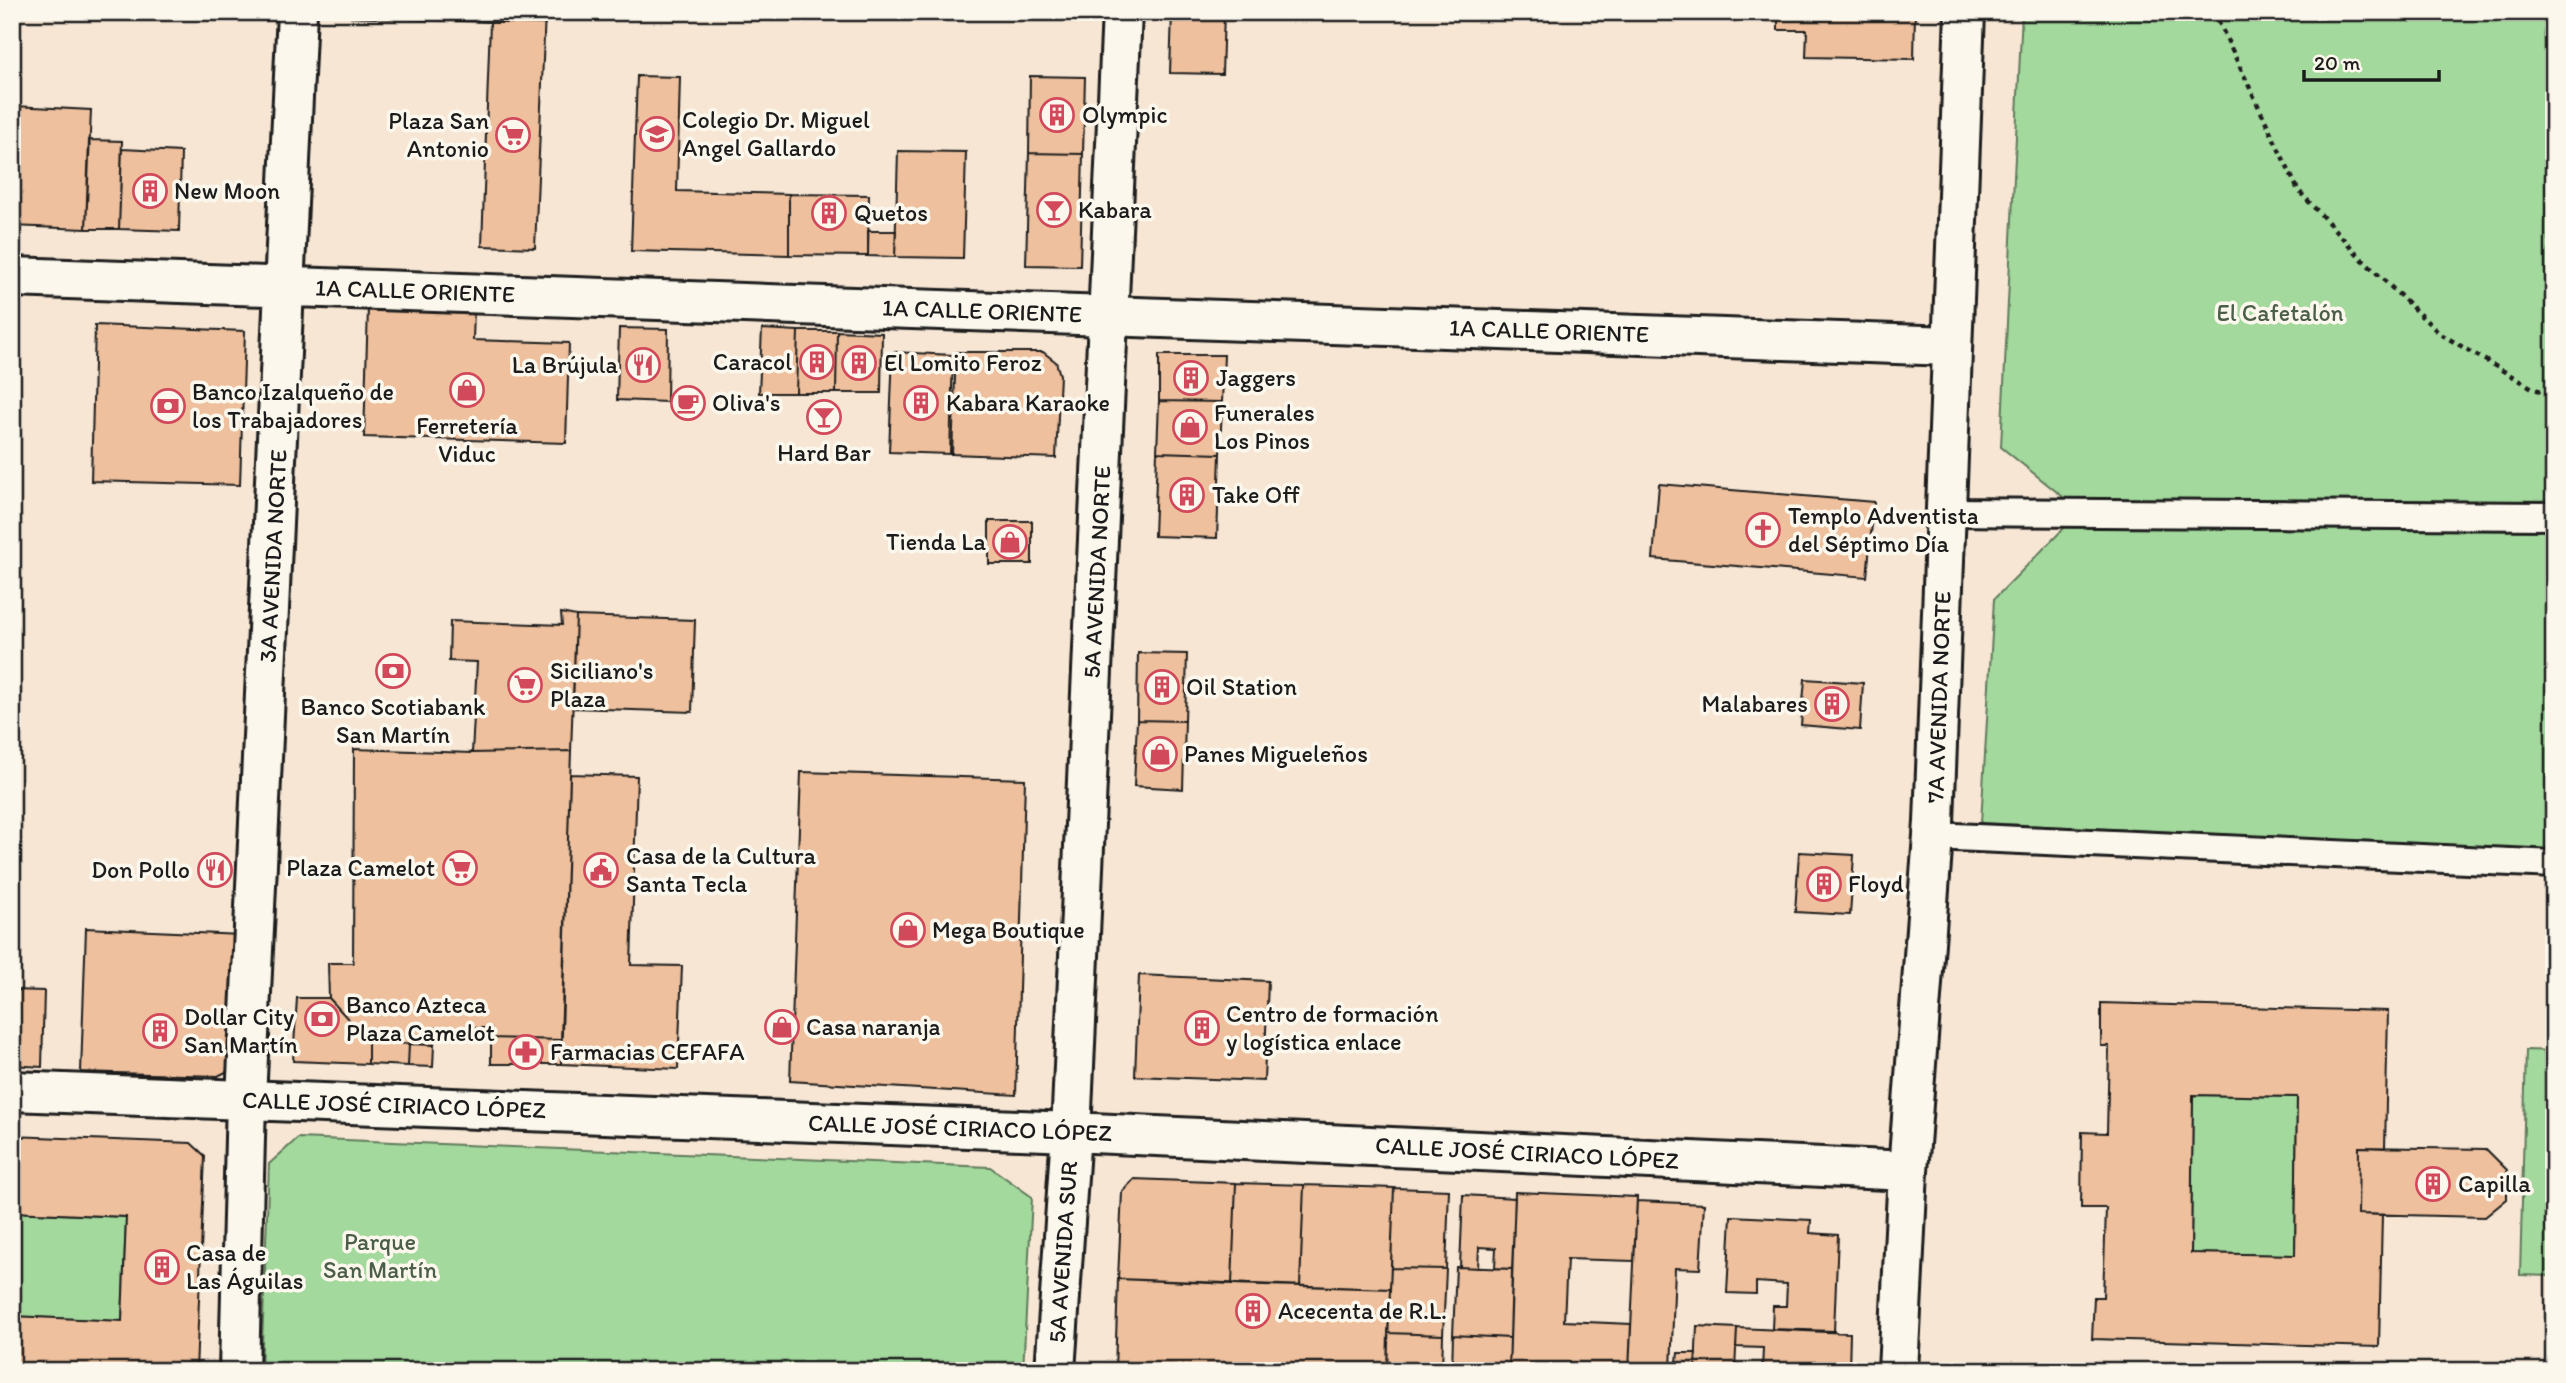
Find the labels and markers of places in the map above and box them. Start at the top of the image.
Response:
building icon: Olympic [1038,96,1076,134]
place label: Olympic [1082,100,1167,129]
place label: Colegio Dr. Miguel Angel Gallardo [682,105,870,162]
place label: Plaza San Antonio [388,106,489,163]
school or university icon: Colegio Dr. Miguel Angel Gallardo [638,115,676,153]
supermarket icon: Plaza San Antonio [494,116,532,154]
building icon: New Moon [131,172,169,210]
place label: New Moon [174,176,280,205]
bar icon: Kabara [1035,191,1073,229]
building icon: Quetos [810,194,848,232]
place label: Kabara [1078,195,1152,224]
place label: Quetos [854,198,928,227]
building icon: Caracol [798,343,836,381]
building icon: El Lomito Feroz [840,344,878,382]
restaurant icon: La Brújula [624,346,662,384]
place label: Caracol [713,347,792,376]
place label: El Lomito Feroz [884,348,1042,377]
place label: La Brújula [512,350,619,379]
building icon: Jaggers [1172,359,1210,397]
place label: Jaggers [1216,363,1296,392]
shop icon: Ferretería Viduc [448,371,486,409]
place label: Banco Izalqueño de los Trabajadores [192,377,394,434]
cafe icon: Oliva's [669,384,707,422]
building icon: Kabara Karaoke [902,384,940,422]
bank icon: Banco Izalqueño de los Trabajadores [149,387,187,425]
place label: Oliva's [712,388,781,417]
place label: Kabara Karaoke [946,388,1110,417]
bar icon: Hard Bar [805,398,843,436]
place label: Funerales Los Pinos [1214,398,1315,455]
shop icon: Funerales Los Pinos [1171,408,1209,446]
place label: Ferretería Viduc [416,411,518,468]
place label: Hard Bar [777,438,871,467]
building icon: Take Off [1168,476,1206,514]
place label: Take Off [1212,480,1300,509]
place label: Templo Adventista del Séptimo Día [1788,501,1979,558]
church icon: Templo Adventista del Séptimo Día [1744,511,1782,549]
shop icon: Tienda La [991,523,1029,561]
place label: Tienda La [886,527,986,556]
bank icon: Banco Scotiabank San Martín [374,652,412,690]
place label: Siciliano's Plaza [550,656,653,713]
supermarket icon: Siciliano's Plaza [506,666,544,704]
building icon: Oil Station [1143,668,1181,706]
place label: Oil Station [1186,672,1297,701]
building icon: Malabares [1813,685,1851,723]
place label: Malabares [1701,689,1808,718]
place label: Banco Scotiabank San Martín [301,692,486,749]
shop icon: Panes Migueleños [1141,735,1179,773]
place label: Panes Migueleños [1184,739,1368,768]
place label: Casa de la Cultura Santa Tecla [626,841,817,898]
supermarket icon: Plaza Camelot [441,849,479,887]
restaurant icon: Don Pollo [196,851,234,889]
public building icon: Casa de la Cultura Santa Tecla [582,851,620,889]
place label: Plaza Camelot [286,853,435,882]
place label: Don Pollo [91,855,190,884]
building icon: Floyd [1805,865,1843,903]
place label: Floyd [1848,869,1904,898]
shop icon: Mega Boutique [889,911,927,949]
place label: Mega Boutique [932,915,1085,944]
place label: Banco Azteca Plaza Camelot [346,990,495,1047]
place label: Centro de formación y logística enlace [1226,999,1439,1056]
bank icon: Banco Azteca Plaza Camelot [303,1000,341,1038]
place label: Dollar City San Martín [184,1002,298,1059]
shop icon: Casa naranja [763,1008,801,1046]
building icon: Centro de formación y logística enlace [1183,1009,1221,1047]
building icon: Dollar City San Martín [141,1012,179,1050]
place label: Casa naranja [806,1012,941,1041]
pharmacy icon: Farmacias CEFAFA [507,1033,545,1071]
place label: Farmacias CEFAFA [550,1037,745,1066]
building icon: Capilla [2414,1165,2452,1203]
place label: Capilla [2458,1169,2531,1198]
place label: Casa de Las Águilas [186,1238,303,1295]
building icon: Casa de Las Águilas [143,1248,181,1286]
building icon: Acecenta de R.L. [1234,1292,1272,1330]
place label: Acecenta de R.L. [1278,1296,1447,1325]

